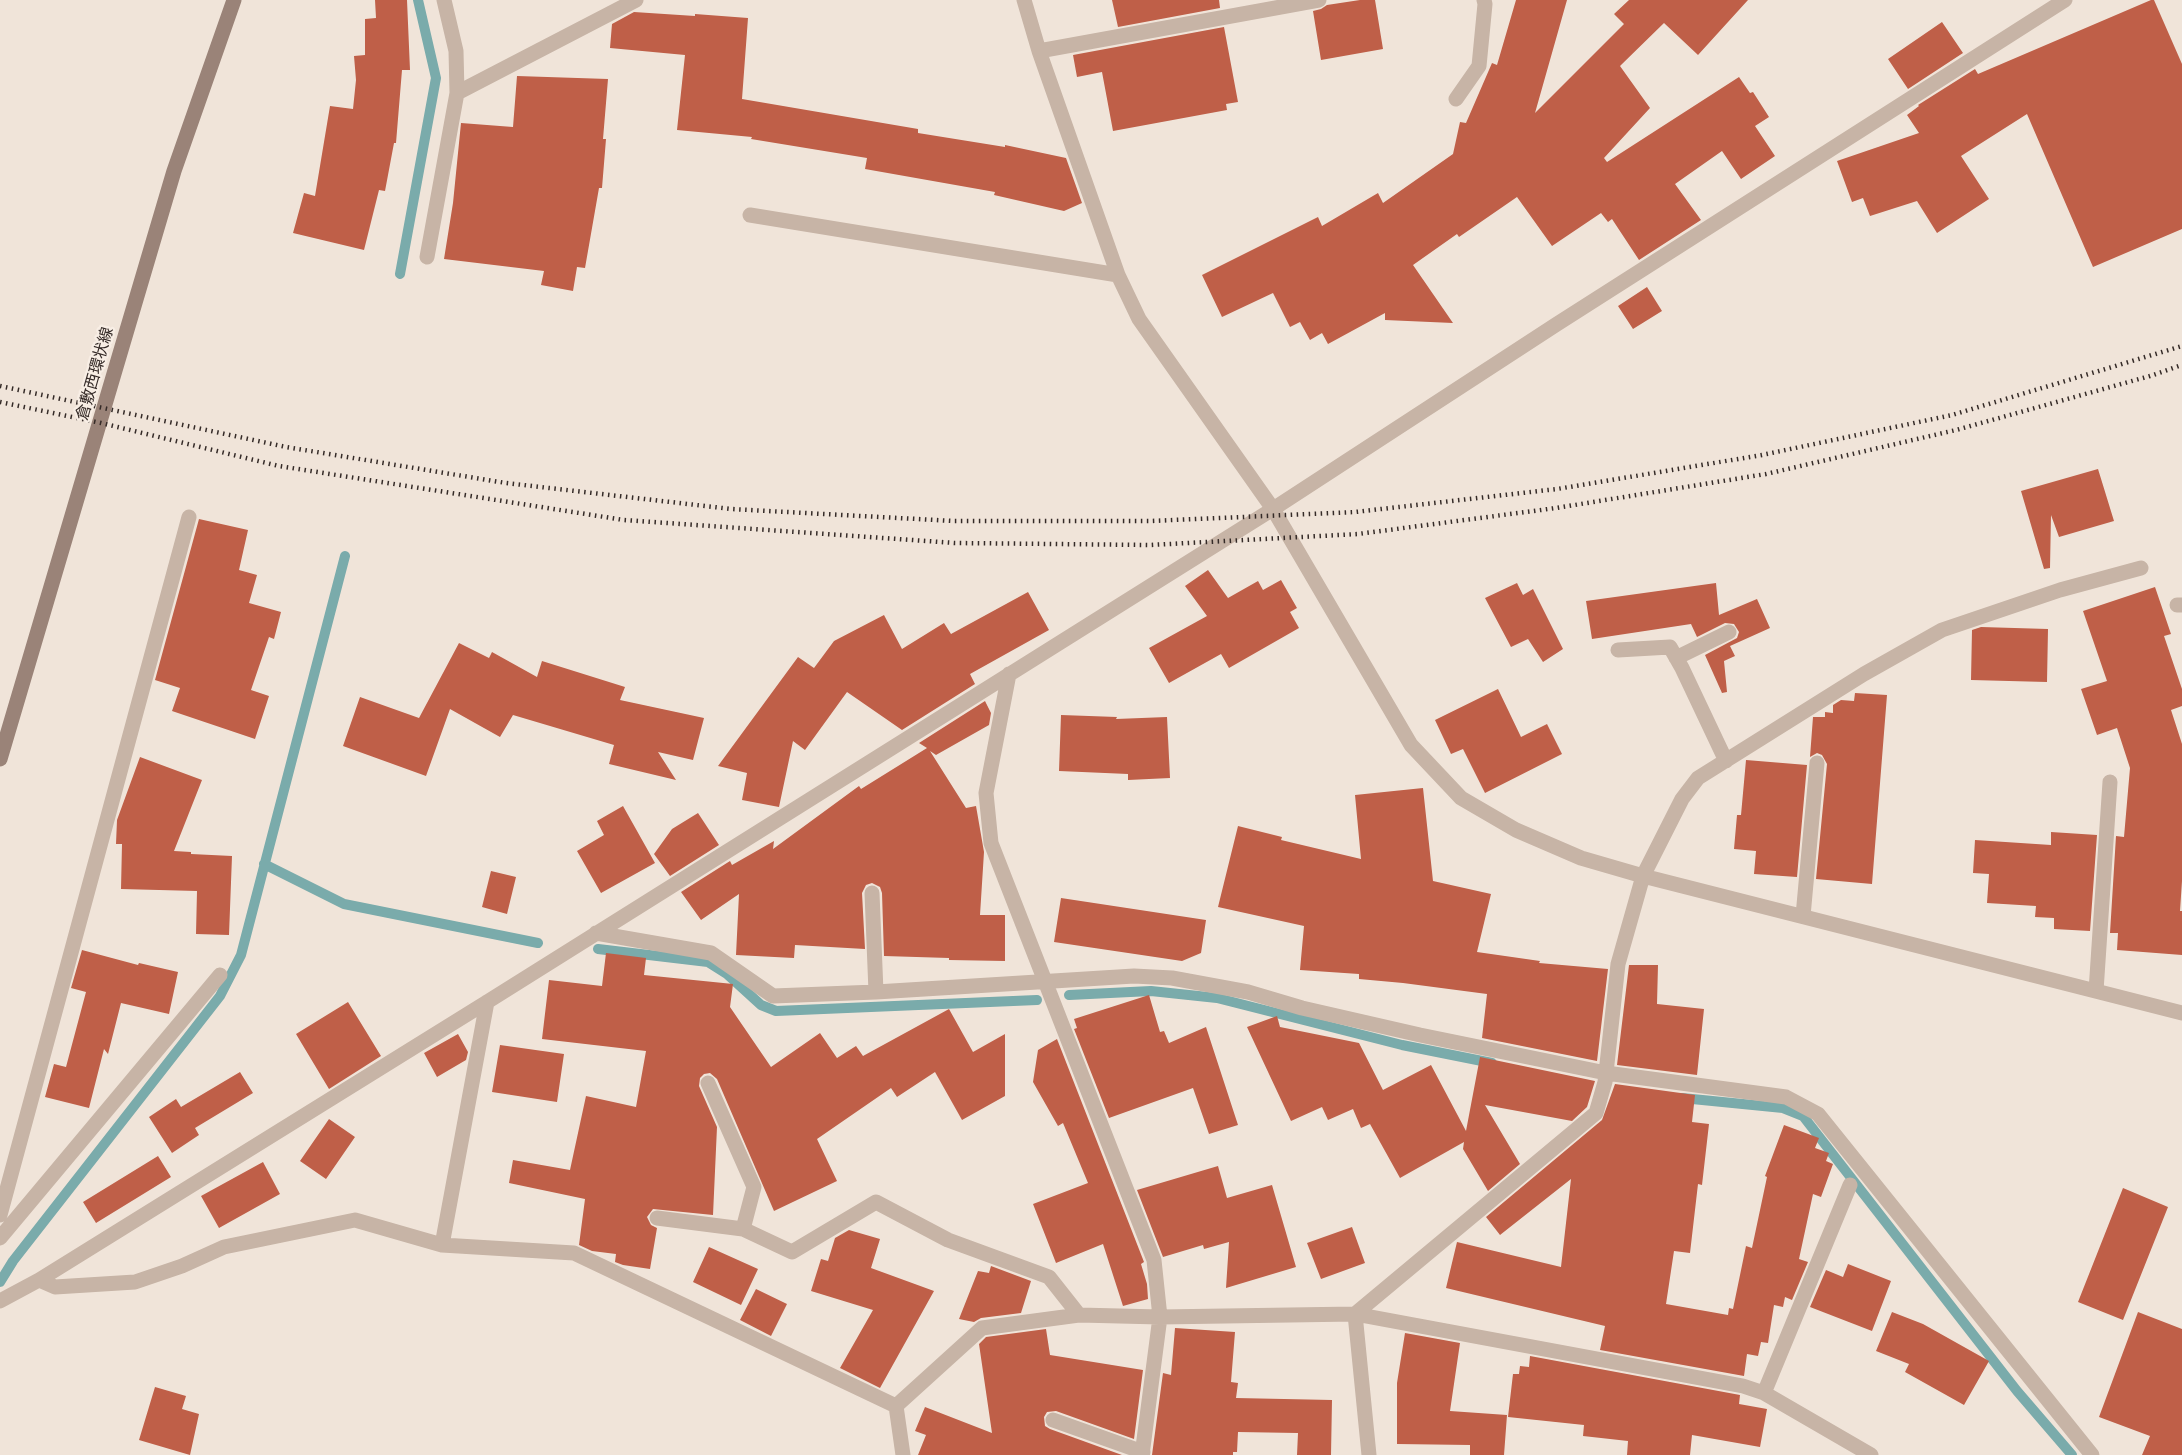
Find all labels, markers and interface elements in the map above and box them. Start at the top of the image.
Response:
street label: 倉敷西環状線 [74,325,118,423]

